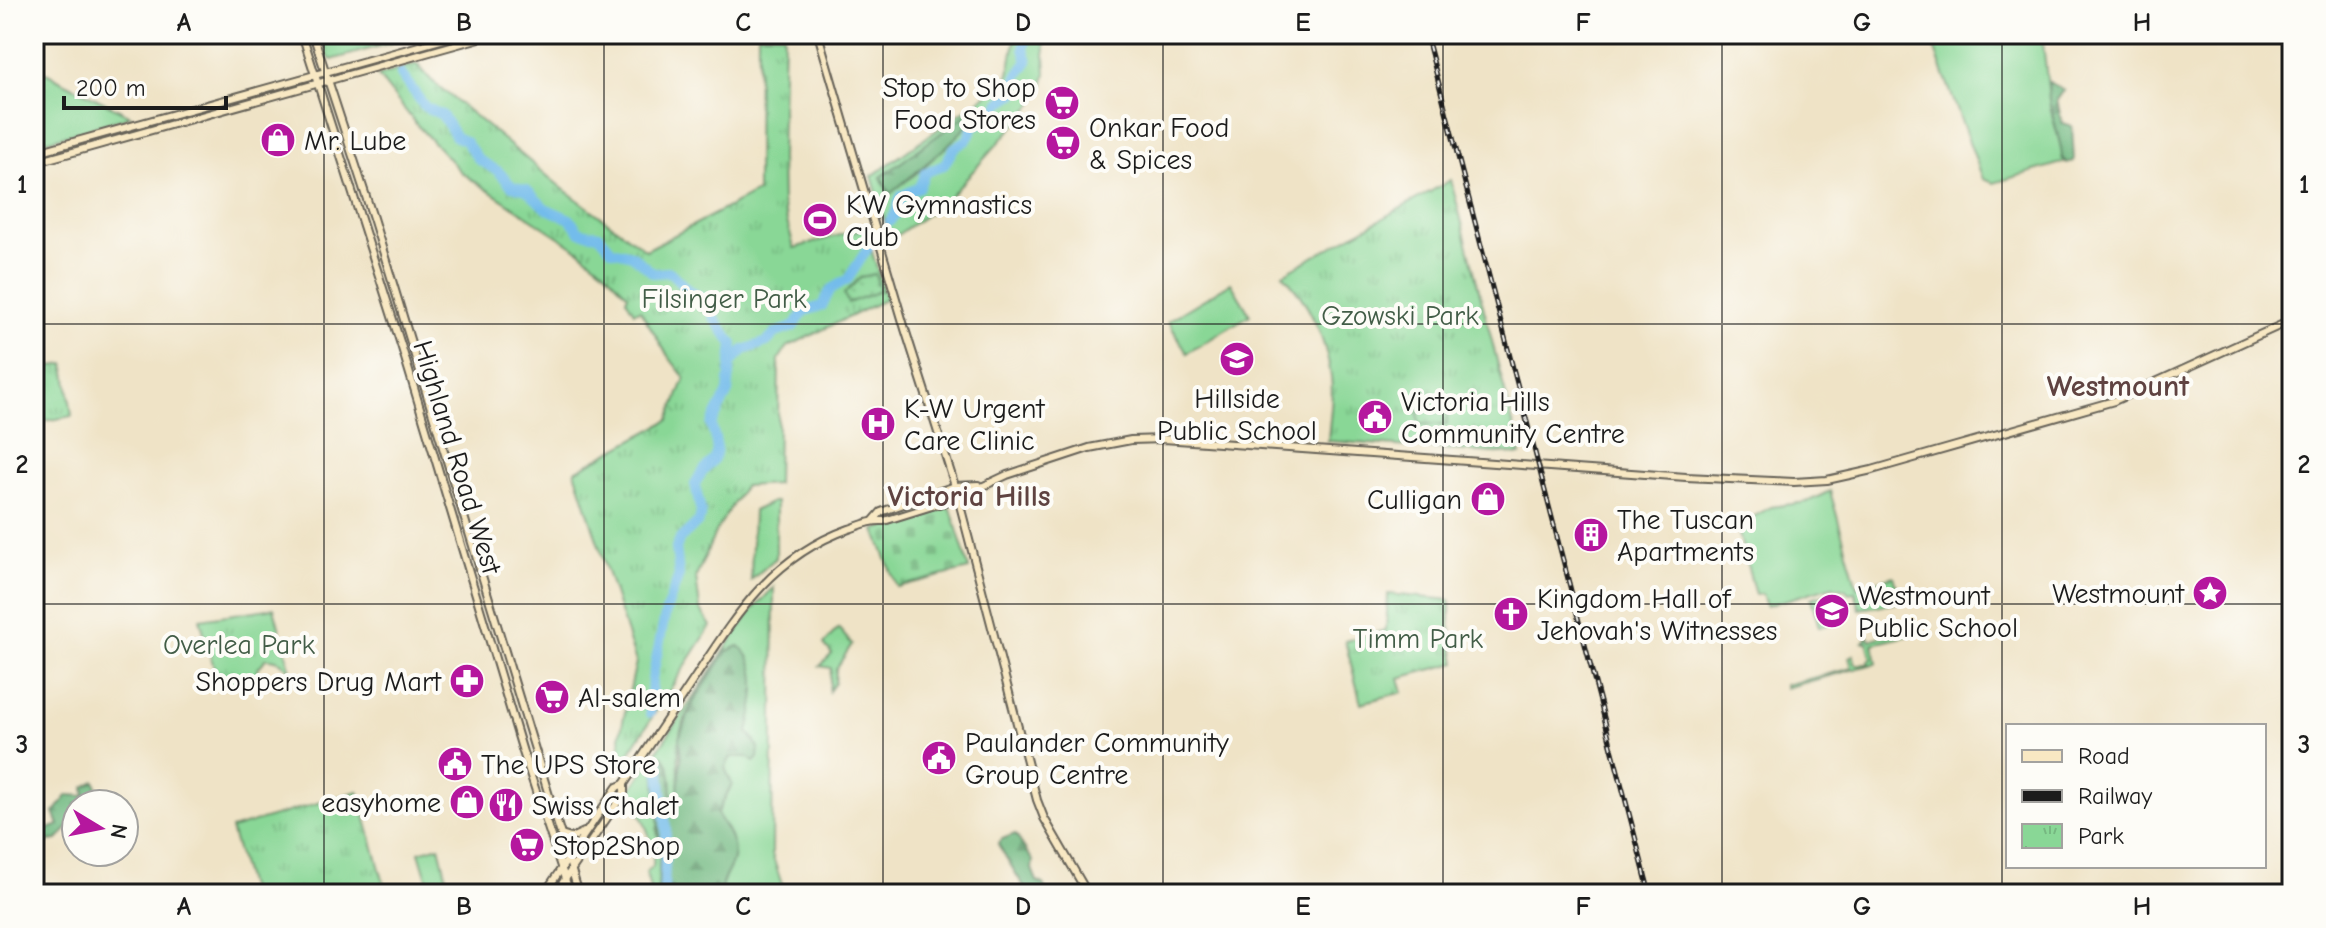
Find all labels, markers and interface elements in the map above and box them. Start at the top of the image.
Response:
text: A [177,8,192,38]
text: B [456,8,472,38]
text: C [735,8,751,38]
text: D [1015,8,1031,38]
text: E [1295,8,1311,38]
text: F [1575,8,1591,38]
text: G [1853,8,1871,38]
text: H [2133,8,2151,38]
scale bar [64,60,226,110]
place label: Stop to Shop Food Stores [883,72,1036,136]
text: 200 m [76,74,146,102]
supermarket icon: Stop to Shop Food Stores [1043,84,1081,122]
place label: Onkar Food & Spices [1089,112,1229,176]
shop icon: Mr. Lube [259,121,297,159]
supermarket icon: Onkar Food & Spices [1044,124,1082,162]
place label: Mr. Lube [304,125,406,157]
text: 1 [17,170,27,200]
text: 1 [2299,170,2309,200]
place label: KW Gymnastics Club [846,189,1032,253]
sports icon: KW Gymnastics Club [801,201,839,239]
park label: Filsinger Park [641,283,807,315]
park label: Gzowski Park [1321,300,1479,332]
street label: Highland Road West [406,337,508,579]
school or university icon: Hillside Public School [1218,340,1256,378]
district label: Westmount [2047,369,2190,404]
place label: Hillside Public School [1157,383,1317,447]
place label: Victoria Hills Community Centre [1401,386,1625,450]
place label: K-W Urgent Care Clinic [904,393,1046,457]
public building icon: Victoria Hills Community Centre [1356,398,1394,436]
hospital icon: K-W Urgent Care Clinic [859,405,897,443]
text: 2 [16,450,28,480]
text: 2 [2298,450,2310,480]
district label: Victoria Hills [887,479,1051,514]
shop icon: Culligan [1469,480,1507,518]
place label: Culligan [1367,484,1462,516]
place label: The Tuscan Apartments [1617,504,1754,568]
building icon: The Tuscan Apartments [1572,516,1610,554]
place icon: Westmount [2191,574,2229,612]
place label: Westmount [2052,578,2185,610]
place label: Westmount Public School [1858,580,2018,644]
place label: Kingdom Hall of Jehovah's Witnesses [1537,583,1777,647]
school or university icon: Westmount Public School [1813,592,1851,630]
church icon: Kingdom Hall of Jehovah's Witnesses [1492,595,1530,633]
park label: Timm Park [1353,623,1484,655]
park label: Overlea Park [163,629,315,661]
pharmacy icon: Shoppers Drug Mart [448,662,486,700]
place label: Shoppers Drug Mart [196,666,442,698]
supermarket icon: Al-salem [533,678,571,716]
place label: Al-salem [578,682,681,714]
legend [2006,724,2266,868]
place label: Paulander Community Group Centre [965,727,1229,791]
text: 3 [16,730,28,760]
text: 3 [2298,730,2310,760]
public building icon: Paulander Community Group Centre [920,739,958,777]
text: Road [2078,742,2130,770]
public building icon: The UPS Store [436,745,474,783]
place label: The UPS Store [481,749,656,781]
text: Railway [2078,782,2152,810]
shop icon: easyhome [448,783,486,821]
restaurant icon: Swiss Chalet [487,786,525,824]
place label: easyhome [321,787,441,819]
north arrow [60,788,140,868]
place label: Swiss Chalet [532,790,679,822]
text: N [105,822,133,841]
text: Park [2078,822,2124,850]
supermarket icon: Stop2Shop [508,826,546,864]
place label: Stop2Shop [553,830,680,862]
text: A [177,892,192,922]
text: B [456,892,472,922]
text: C [735,892,751,922]
text: D [1015,892,1031,922]
text: E [1295,892,1311,922]
text: F [1575,892,1591,922]
text: G [1853,892,1871,922]
text: H [2133,892,2151,922]

